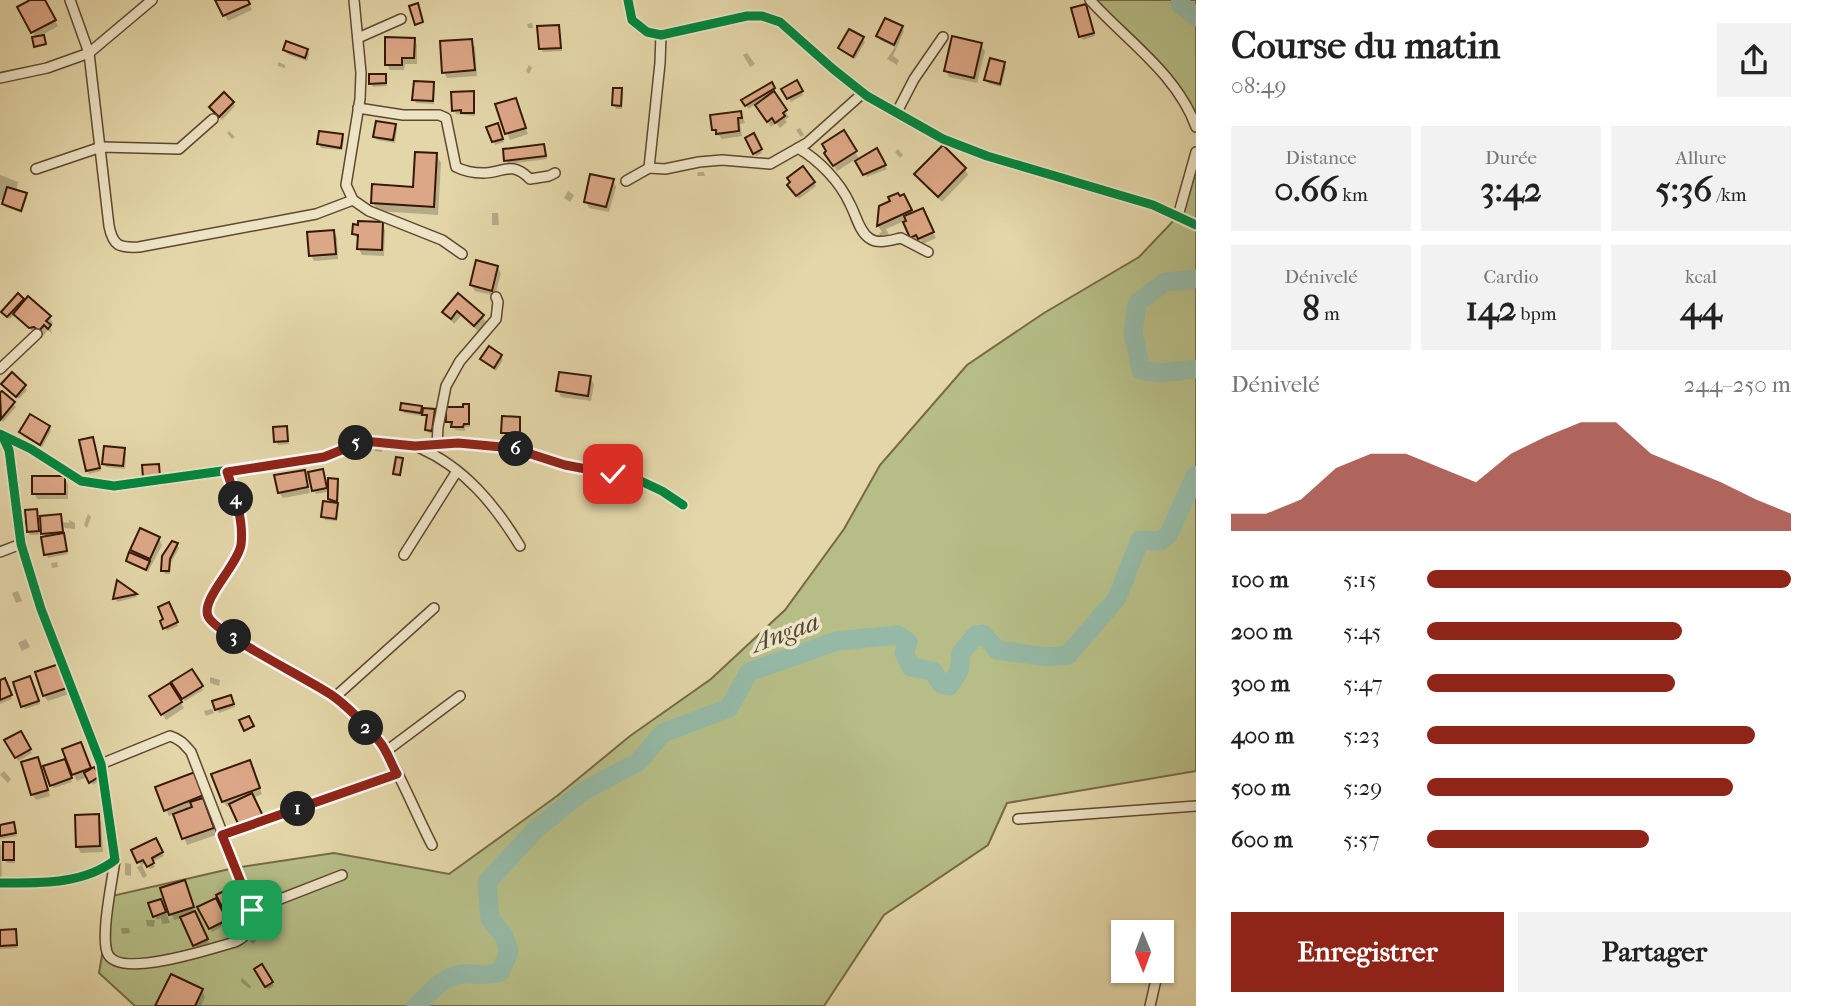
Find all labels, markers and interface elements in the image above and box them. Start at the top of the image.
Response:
text: Course du matin [1231,23,1500,68]
button: share [1717,23,1791,97]
text: 08:49 [1231,72,1286,99]
text: Distance [1285,147,1357,169]
text: Durée [1485,147,1537,169]
text: Allure [1676,147,1726,169]
text: 0.66 [1274,169,1338,210]
text: 3:42 [1480,169,1542,210]
text: 5:36 [1655,169,1712,210]
text: km [1338,184,1368,206]
text: /km [1712,184,1747,206]
text: Dénivelé [1284,266,1358,288]
text: Cardio [1484,266,1538,288]
text: kcal [1685,266,1717,288]
text: 8 [1302,288,1320,329]
text: 142 [1465,288,1517,329]
text: 44 [1680,288,1722,329]
text: m [1320,303,1340,325]
text: bpm [1517,303,1557,325]
text: Dénivelé [1231,371,1320,398]
text: 244–250 m [1683,371,1791,398]
pin: 5 [338,426,374,460]
text: 5 [351,431,360,453]
pin: 6 [498,432,534,466]
text: 6 [510,437,521,459]
pin [583,444,643,504]
icon: check [594,455,632,493]
pin: 4 [218,482,254,516]
text: 4 [230,487,241,509]
text: 100 m [1231,566,1289,593]
text: 5:15 [1343,566,1377,593]
water label: Angaa [744,606,823,660]
text: 200 m [1231,618,1292,645]
text: 5:45 [1343,618,1381,645]
pin: 3 [216,620,252,654]
text: 3 [230,625,237,647]
text: 300 m [1231,670,1290,697]
text: 5:47 [1343,670,1383,697]
pin: 2 [348,710,384,746]
text: 2 [361,716,370,738]
text: 400 m [1231,722,1294,749]
text: 5:23 [1343,722,1380,749]
text: 500 m [1231,774,1290,801]
text: 5:29 [1343,774,1382,801]
pin: 1 [280,792,316,826]
text: 1 [294,797,301,819]
text: 600 m [1231,826,1293,853]
text: 5:57 [1343,826,1380,853]
pin [222,880,282,940]
icon: arrive [233,891,271,929]
button: Enregistrer [1231,912,1504,992]
button: Partager [1518,912,1791,992]
north arrow [1111,920,1174,984]
map controls [1111,920,1174,983]

